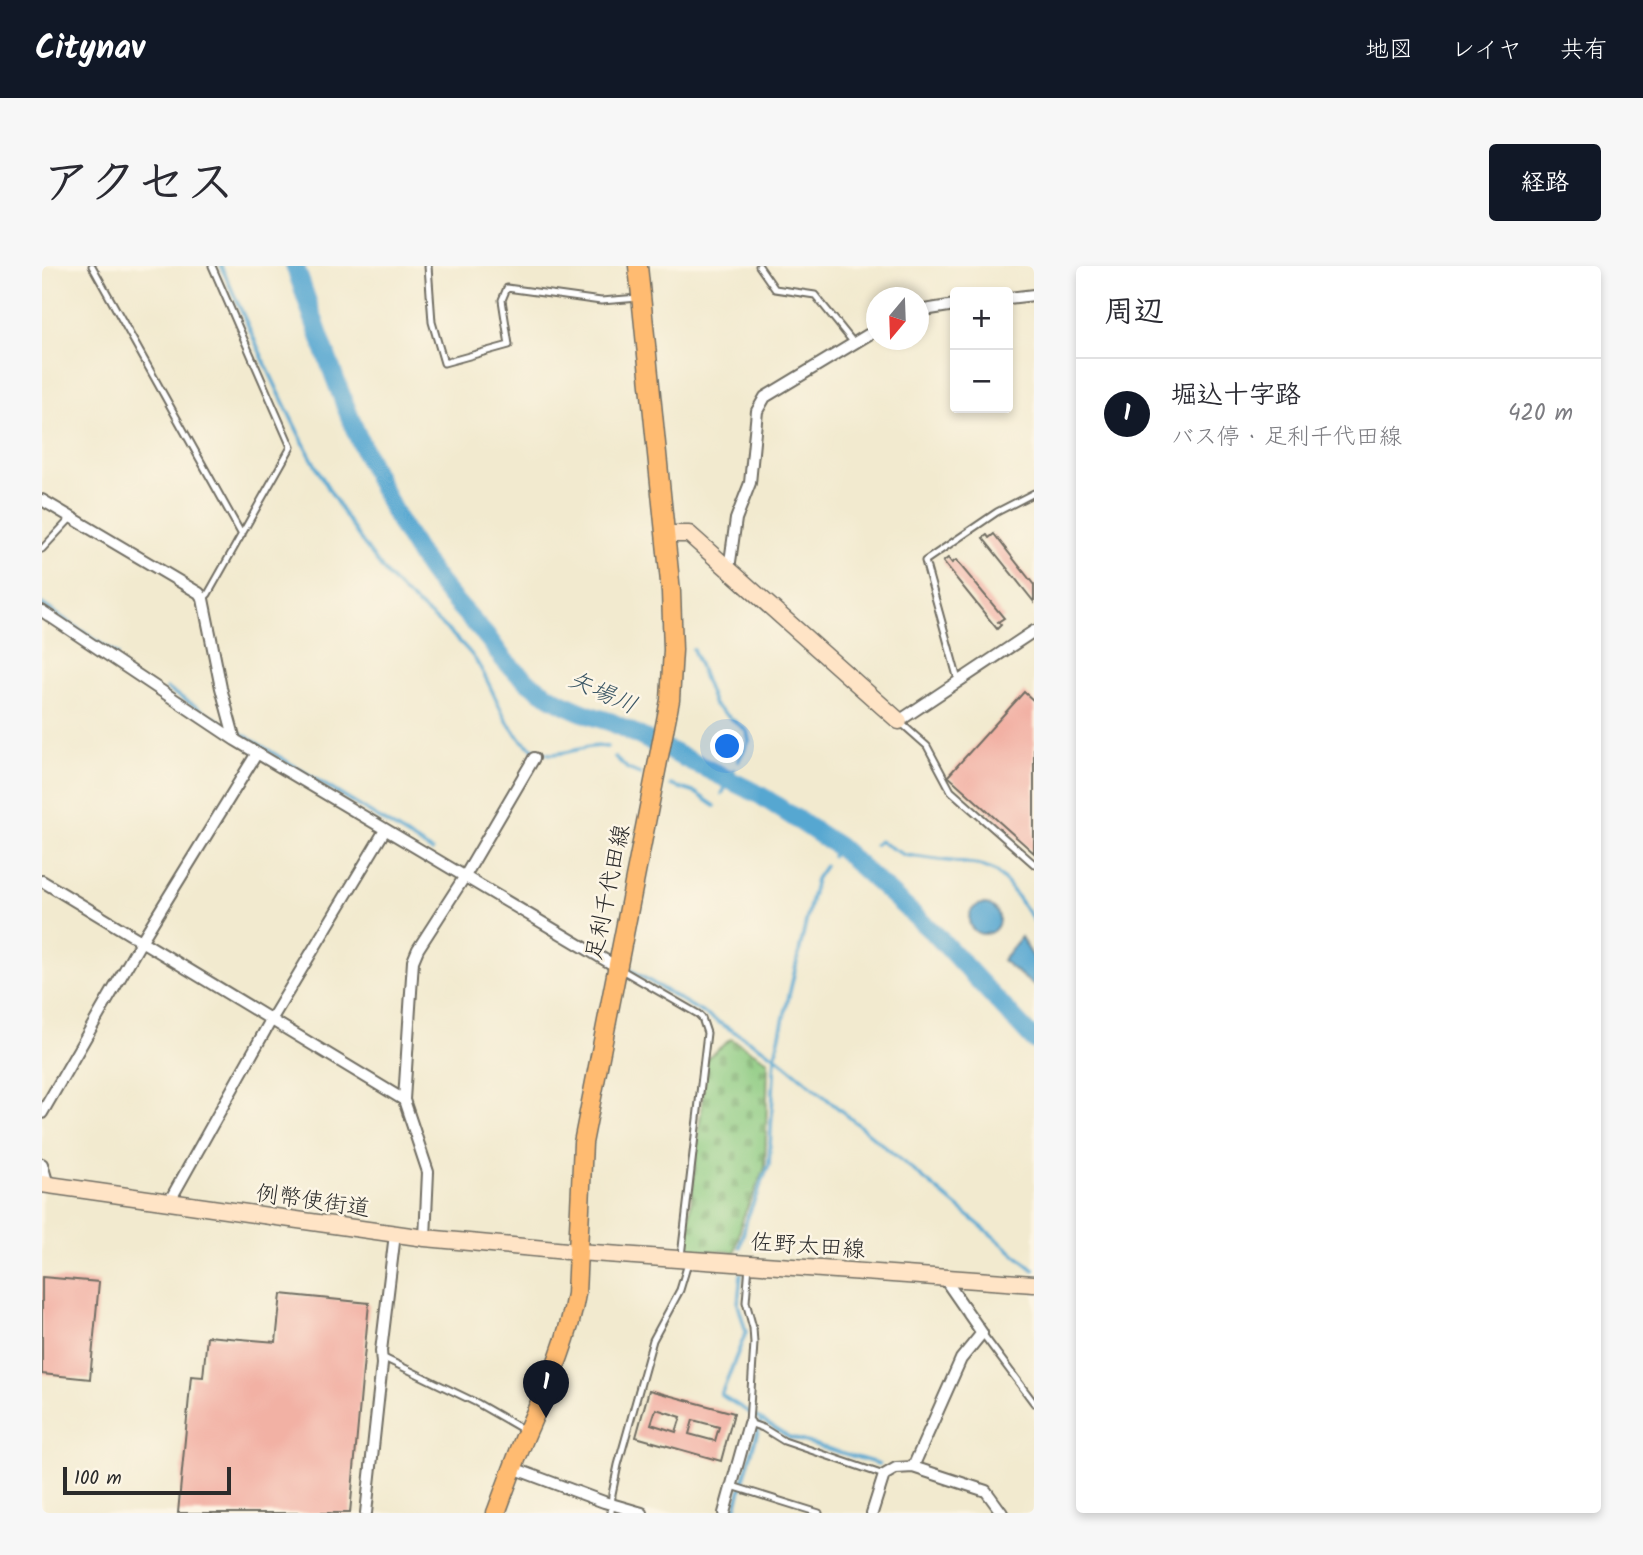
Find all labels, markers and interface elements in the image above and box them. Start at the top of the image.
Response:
text: Citynav [35,23,145,76]
text: 地図 [1365,31,1413,70]
text: レイヤ [1451,31,1522,70]
text: 共有 [1560,31,1608,70]
button: 経路 [1489,144,1601,221]
text: アクセス [42,146,235,224]
north arrow [866,287,929,350]
map controls [950,287,1013,413]
button: + [950,287,1013,350]
text: 周辺 [1104,289,1164,337]
button: − [950,350,1013,413]
text: 堀込十字路 [1171,375,1301,417]
text: 1 [1124,396,1130,432]
text: 420 m [1508,396,1573,432]
text: バス停 · 足利千代田線 [1171,420,1402,456]
water label: 矢場川 [562,661,643,726]
your location [710,729,744,763]
street label: 足利千代田線 [577,821,641,964]
street label: 例幣使街道 [253,1176,372,1228]
street label: 佐野太田線 [749,1225,866,1269]
pin: 1 [523,1360,569,1418]
scale bar [63,1464,231,1496]
text: 100 m [74,1464,122,1494]

